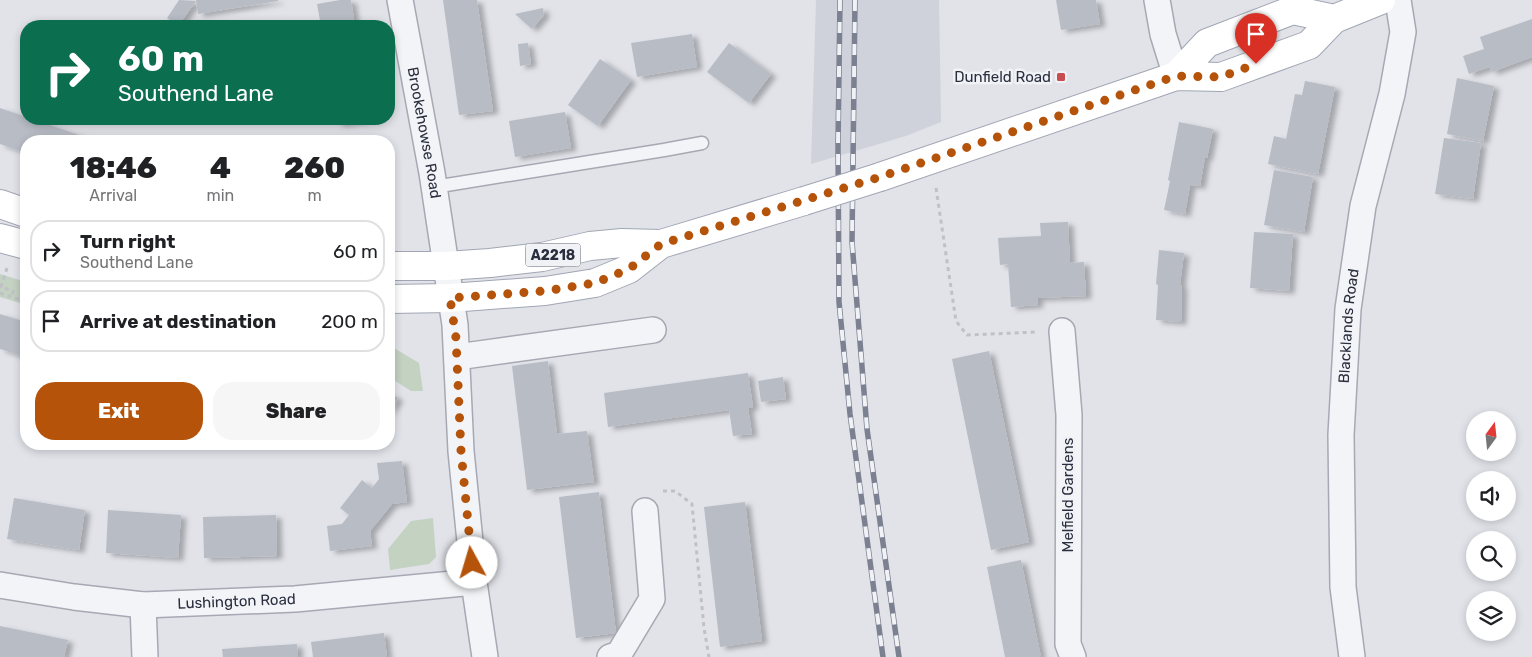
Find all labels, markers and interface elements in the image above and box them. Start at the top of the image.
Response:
pin [1235,13,1277,64]
icon: arrive [1242,20,1270,48]
text: 60 m [118,38,204,80]
icon: right [35,40,100,105]
street label: Brookehowse Road [404,66,445,200]
place label: Dunfield Road [954,68,1051,86]
marker: Dunfield Road [1055,71,1067,83]
text: Southend Lane [118,80,274,107]
text: 18:46 [70,150,157,186]
text: 4 [210,150,231,186]
text: 260 [284,150,345,186]
text: Arrival [89,186,137,205]
text: min [207,186,234,205]
text: m [308,186,322,205]
text: Turn right [80,230,175,253]
icon: right [37,237,65,265]
text: 60 m [333,240,378,263]
road number: A2218 [526,244,580,266]
text: Southend Lane [80,253,193,272]
street label: Blacklands Road [1335,267,1363,384]
icon: arrive [37,307,65,335]
text: Arrive at destination [80,310,276,333]
text: 200 m [321,310,378,333]
button: Exit [35,382,203,440]
button: Share [213,382,380,440]
north arrow [1466,411,1516,461]
map controls [1466,411,1516,641]
street label: Melfield Gardens [1059,437,1077,552]
button: sound [1466,471,1516,521]
button: search [1466,531,1516,581]
position arrow [445,536,497,588]
street label: Lushington Road [177,590,296,613]
button: layers [1466,591,1516,641]

